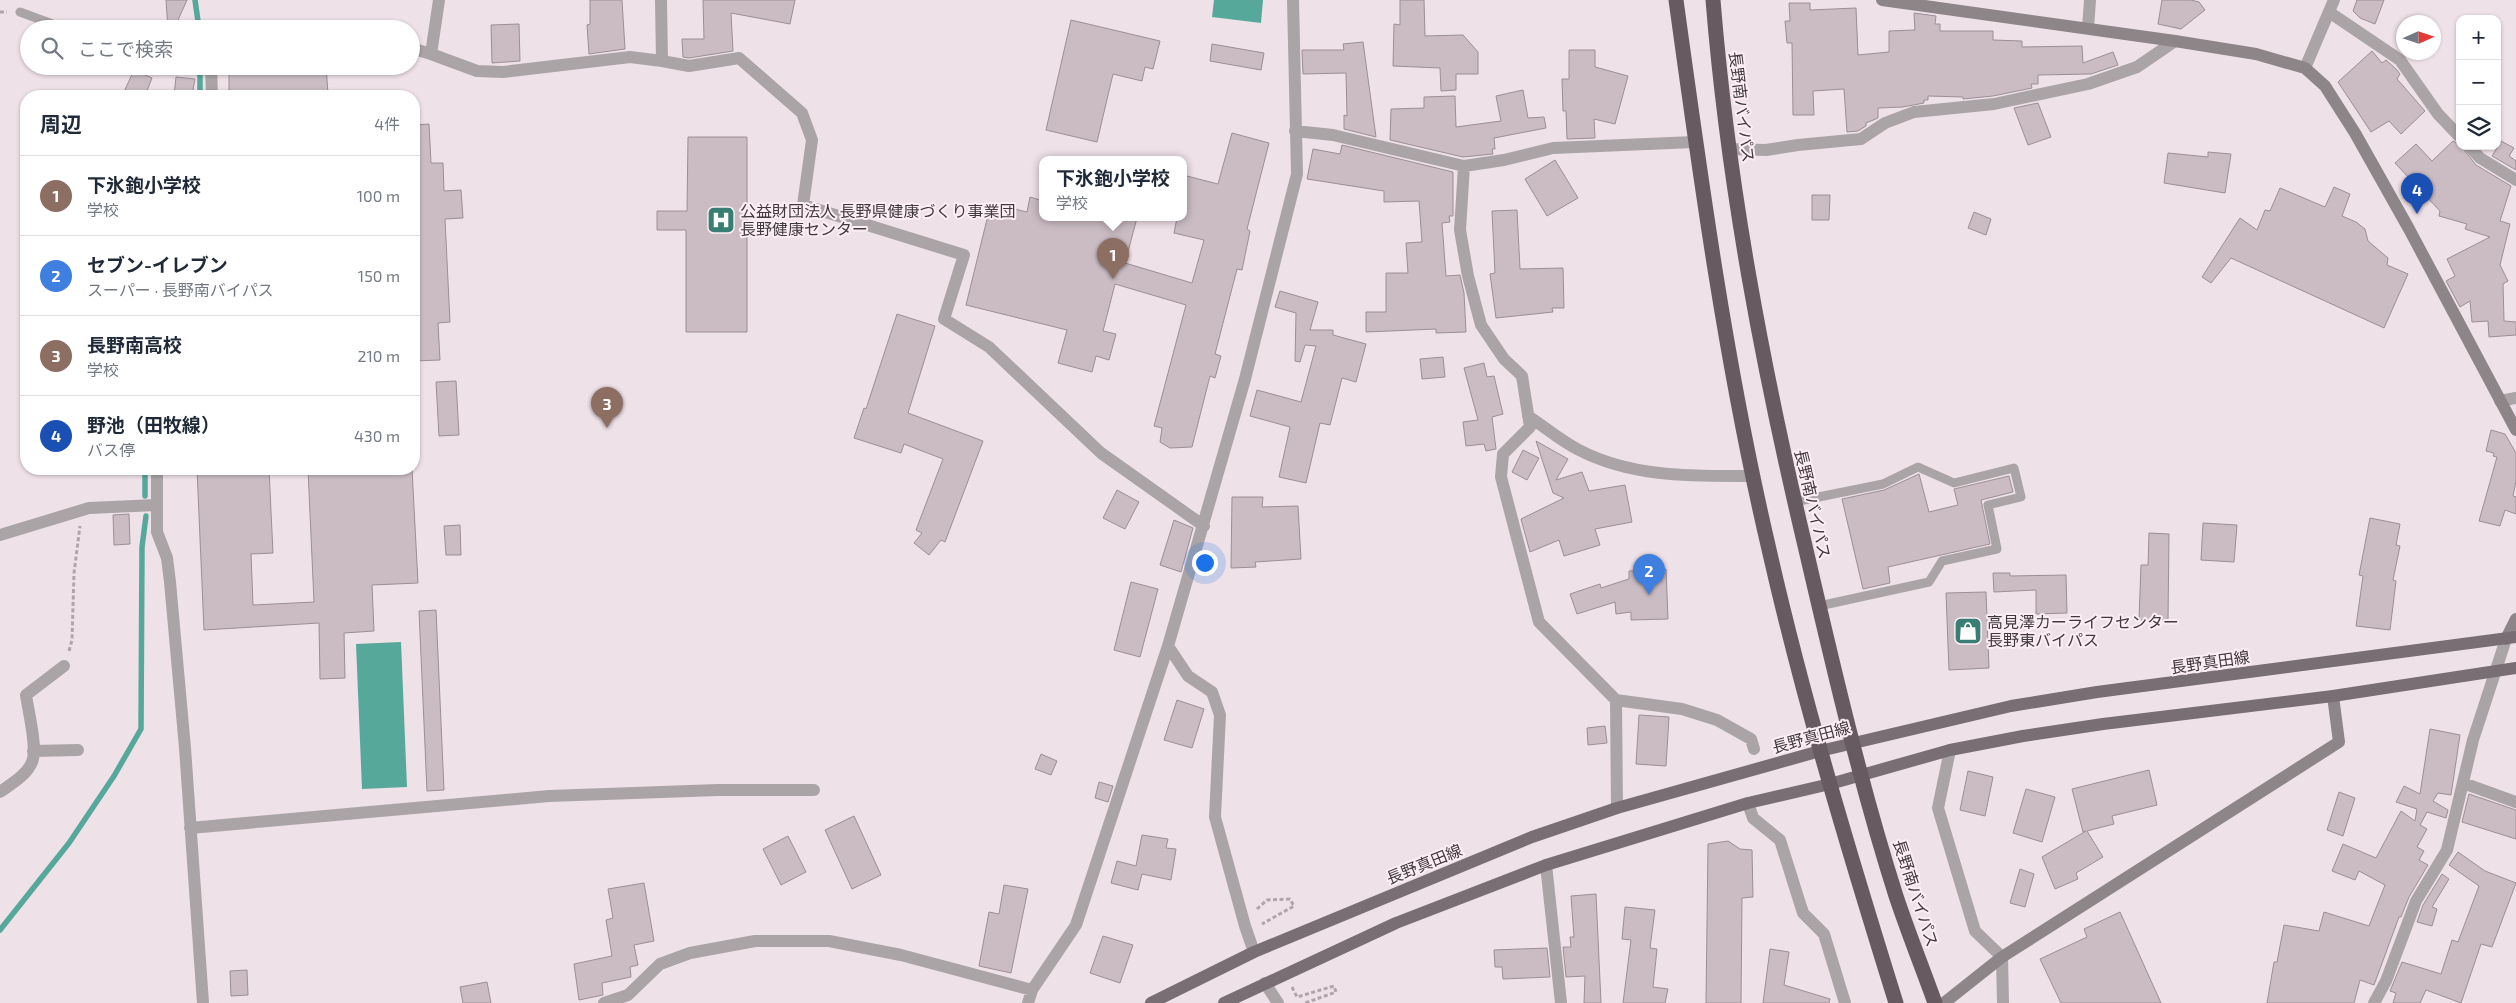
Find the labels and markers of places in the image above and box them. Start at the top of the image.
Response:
pin: 4 [2401,173,2433,214]
place label: 公益財団法人 長野県健康づくり事業団 長野健康センター [740,201,1016,238]
hospital icon: 公益財団法人 長野県健康づくり事業団 長野健康センター [706,205,736,235]
pin: 1 [1097,238,1129,279]
pin: 3 [591,387,623,428]
pin: 2 [1633,554,1665,595]
place label: 高見澤カーライフセンター 長野東バイパス [1987,612,2179,649]
shop icon: 高見澤カーライフセンター 長野東バイパス [1953,616,1983,646]

